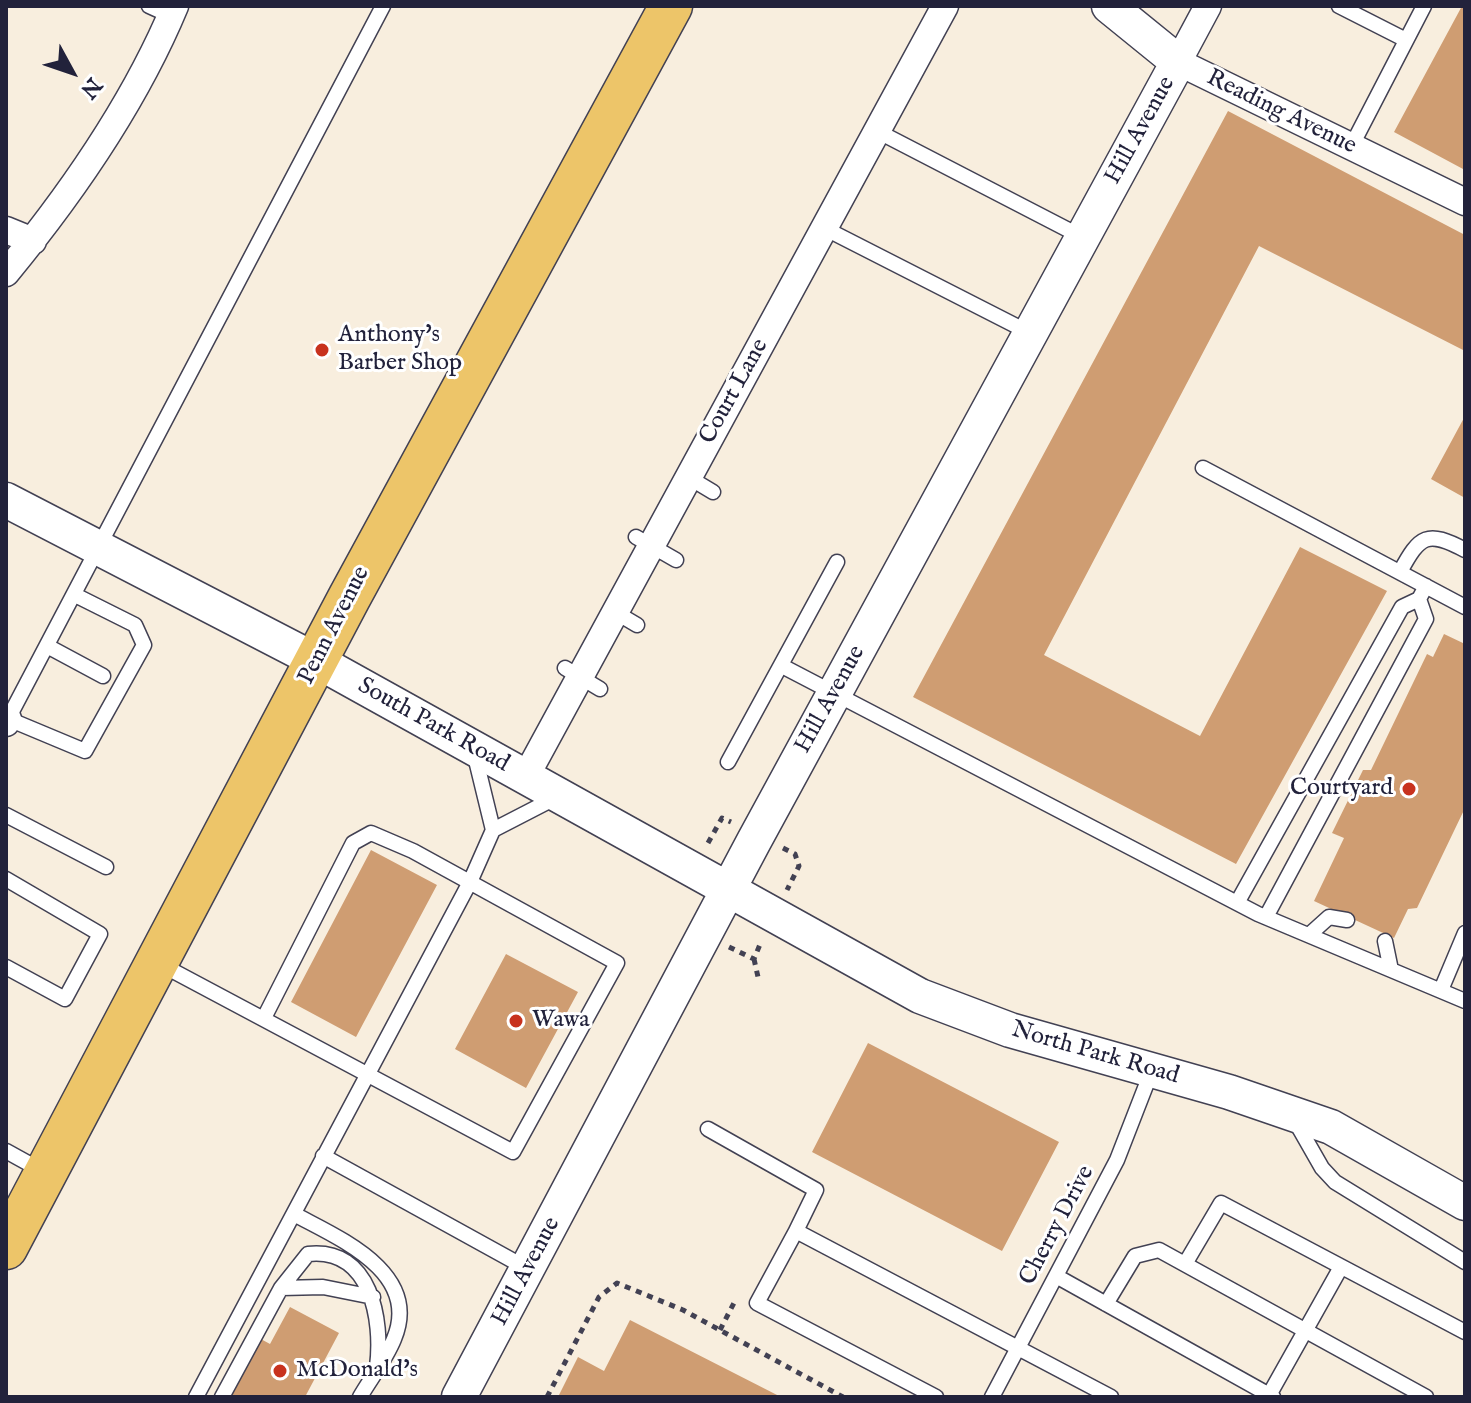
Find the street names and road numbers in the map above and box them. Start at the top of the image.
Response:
street label: Reading Avenue [1201,64,1361,162]
street label: Hill Avenue [1100,72,1182,190]
street label: Court Lane [694,334,776,450]
street label: Penn Avenue [293,562,377,690]
street label: Hill Avenue [790,641,872,759]
street label: South Park Road [352,672,514,780]
street label: North Park Road [1008,1016,1182,1092]
street label: Cherry Drive [1014,1161,1102,1291]
street label: Hill Avenue [486,1213,568,1331]

